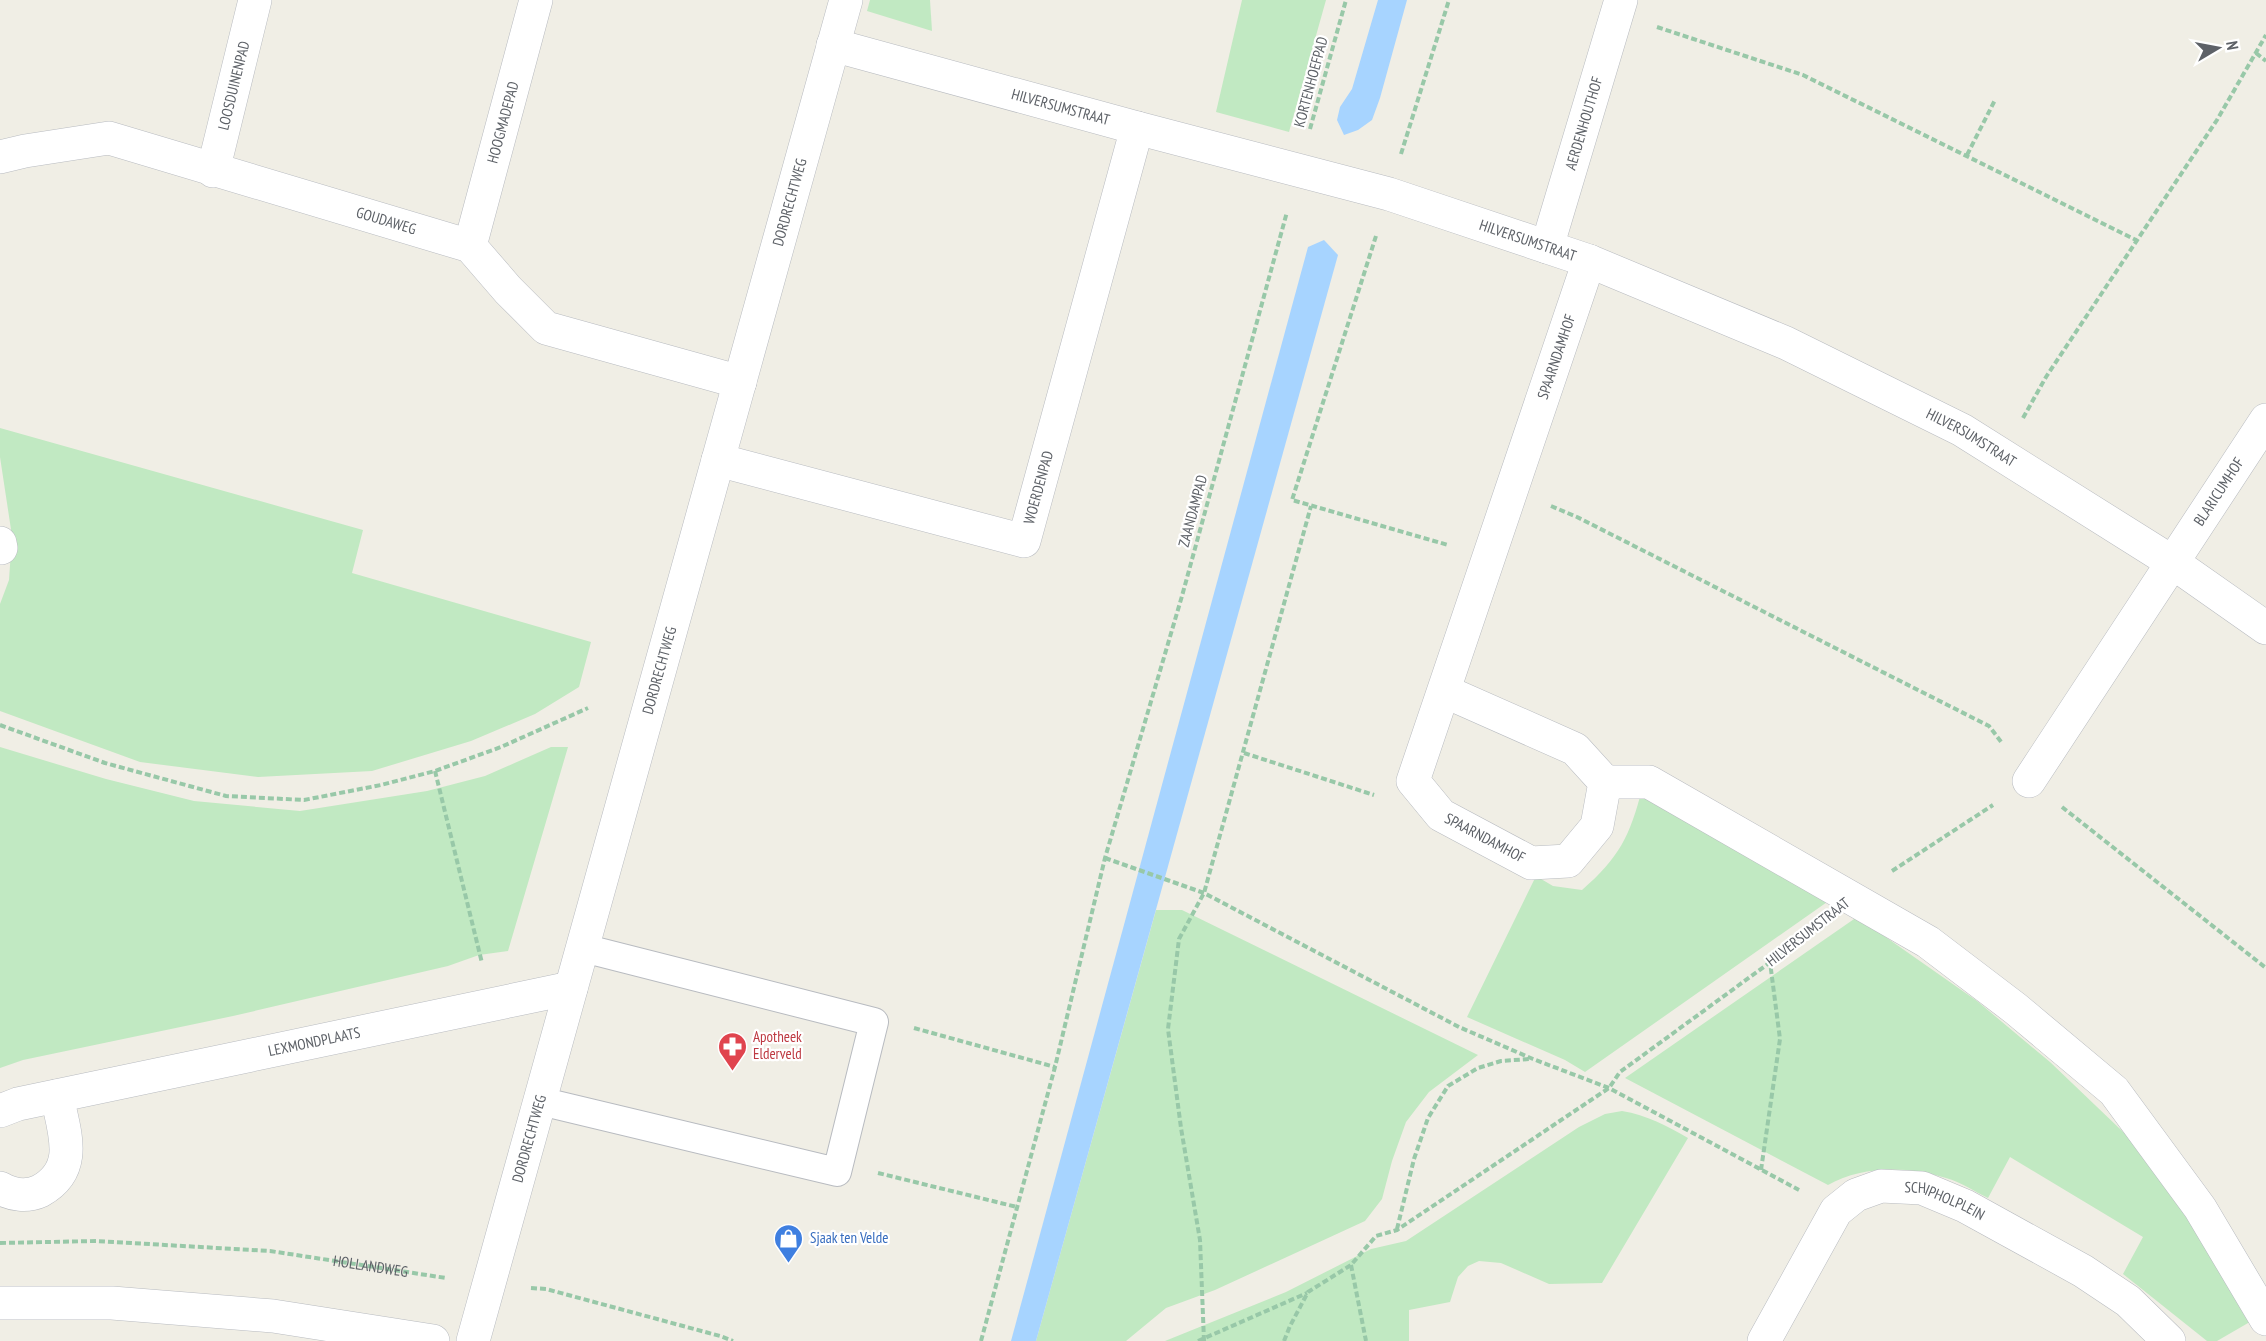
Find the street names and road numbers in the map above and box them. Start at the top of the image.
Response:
street label: KORTENHOEFPAD [1289,34,1332,129]
street label: LOOSDUINENPAD [213,39,254,132]
street label: AERDENHOUTHOF [1561,74,1606,172]
street label: HOOGMADEPAD [483,79,523,165]
street label: HILVERSUMSTRAAT [1010,84,1112,129]
street label: DORDRECHTWEG [768,156,811,248]
street label: GOUDAWEG [354,202,419,238]
street label: HILVERSUMSTRAAT [1477,215,1579,265]
street label: SPAARNDAMHOF [1533,312,1579,402]
street label: HILVERSUMSTRAAT [1923,404,2020,471]
street label: WOERDENPAD [1019,449,1057,526]
street label: BLARICUMHOF [2189,454,2248,529]
street label: ZAANDAMPAD [1174,473,1211,549]
street label: DORDRECHTWEG [638,624,680,716]
street label: SPAARNDAMHOF [1442,808,1529,867]
street label: HILVERSUMSTRAAT [1762,893,1854,970]
street label: LEXMONDPLAATS [266,1022,362,1060]
street label: DORDRECHTWEG [508,1092,550,1185]
street label: SCHIPHOLPLEIN [1904,1177,1988,1224]
street label: HOLLANDWEG [332,1251,409,1281]

